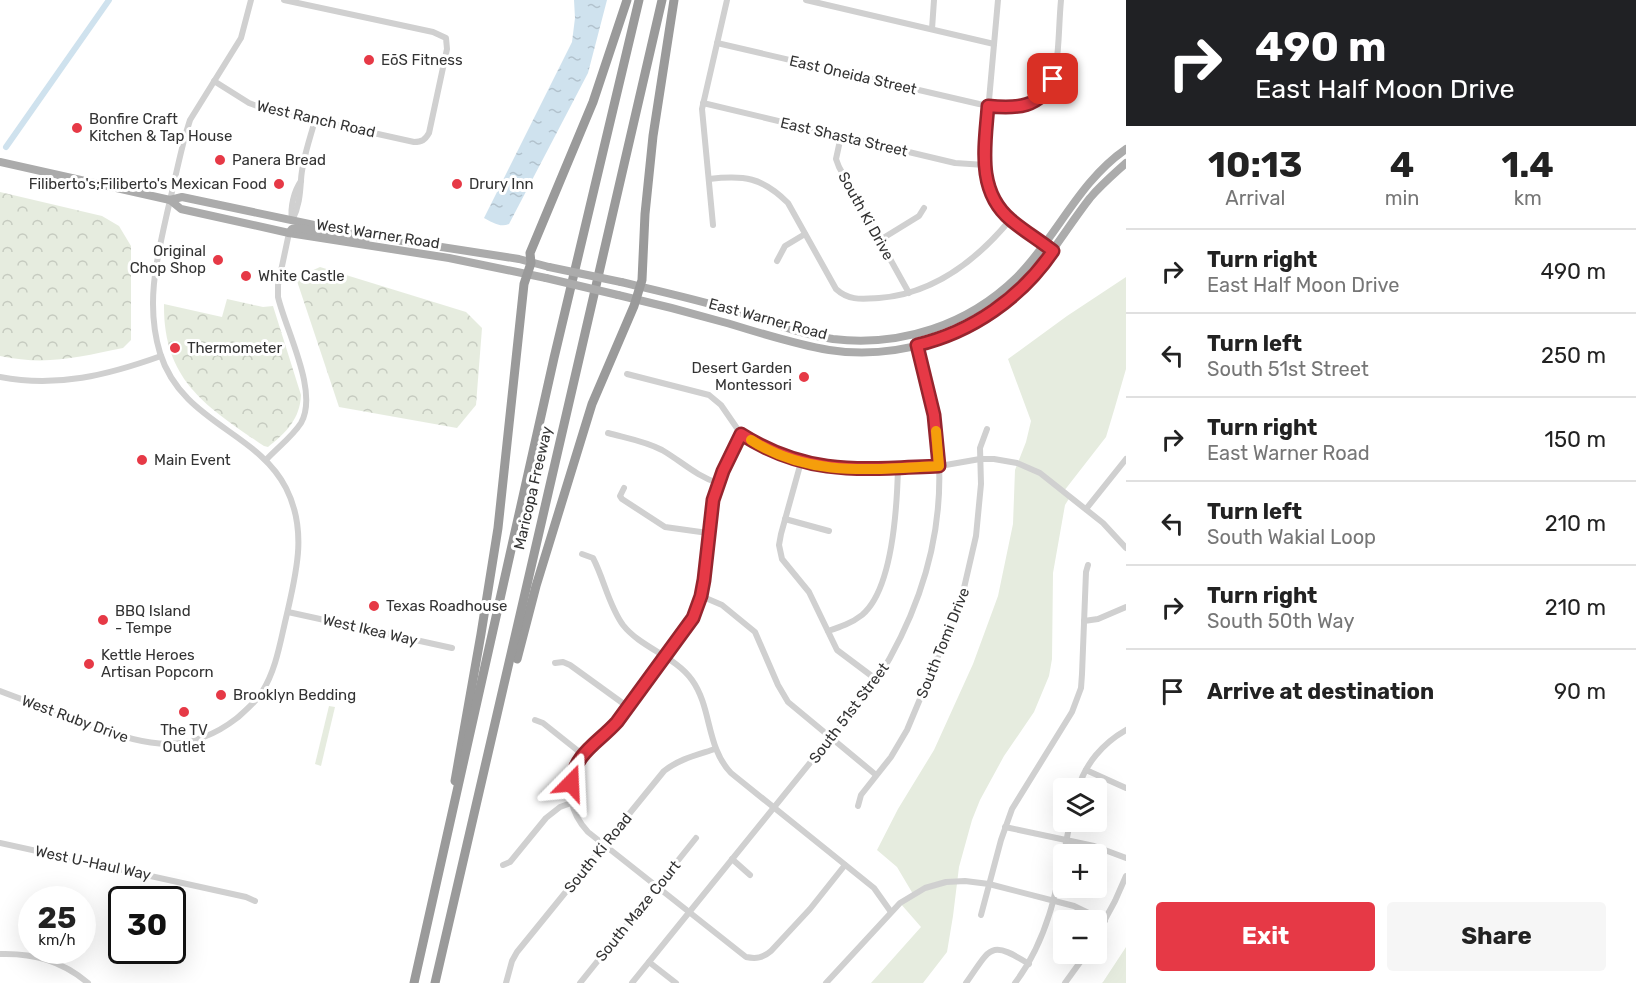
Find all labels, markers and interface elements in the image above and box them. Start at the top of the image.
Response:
text: 490 m [1255,22,1386,72]
icon: right [1156,24,1234,102]
place label: EōS Fitness [381,51,463,69]
street label: East Oneida Street [788,52,919,98]
marker: EōS Fitness [362,53,376,67]
pin [1027,53,1078,104]
icon: arrive [1036,62,1069,95]
text: East Half Moon Drive [1255,73,1515,105]
street label: West Ranch Road [255,97,377,141]
place label: Bonfire Craft Kitchen & Tap House [89,110,232,145]
street label: East Shasta Street [779,114,910,160]
marker: Bonfire Craft Kitchen & Tap House [70,121,84,135]
text: 10:13 [1208,143,1303,186]
text: 4 [1390,143,1414,186]
text: 1.4 [1501,143,1554,186]
place label: Panera Bread [232,151,326,169]
marker: Panera Bread [213,153,227,167]
street label: South Ki Drive [834,169,898,263]
place label: Filiberto's;Filiberto's Mexican Food [29,175,267,193]
place label: Drury Inn [469,175,534,193]
marker: Filiberto's;Filiberto's Mexican Food [272,177,286,191]
marker: Drury Inn [450,177,464,191]
text: Arrival [1225,186,1285,210]
text: min [1385,186,1419,210]
text: km [1514,186,1542,210]
street label: West Warner Road [315,215,441,253]
place label: Original Chop Shop [130,242,206,277]
text: Turn right [1207,246,1317,273]
marker: Original Chop Shop [211,253,225,267]
icon: right [1156,255,1189,288]
text: 490 m [1541,258,1606,285]
place label: White Castle [258,267,345,285]
marker: White Castle [239,269,253,283]
text: East Half Moon Drive [1207,273,1399,297]
street label: East Warner Road [707,295,829,343]
text: Turn left [1207,330,1302,357]
place label: Thermometer [187,339,283,357]
icon: left [1156,339,1189,372]
marker: Thermometer [168,341,182,355]
text: 250 m [1541,342,1606,369]
text: South 51st Street [1207,357,1369,381]
place label: Desert Garden Montessori [692,359,792,394]
marker: Desert Garden Montessori [797,370,811,384]
text: Turn right [1207,414,1317,441]
icon: right [1156,423,1189,456]
street label: Maricopa Freeway [510,424,556,552]
text: 150 m [1545,426,1606,453]
text: East Warner Road [1207,441,1370,465]
place label: Main Event [154,451,231,469]
marker: Main Event [135,453,149,467]
text: Turn left [1207,498,1302,525]
icon: left [1156,507,1189,540]
text: 210 m [1545,510,1606,537]
text: South Wakial Loop [1207,525,1376,549]
text: Turn right [1207,582,1317,609]
street label: South Tomi Drive [913,585,973,701]
icon: right [1156,591,1189,624]
text: 210 m [1545,594,1606,621]
place label: Texas Roadhouse [386,597,507,615]
marker: Texas Roadhouse [367,599,381,613]
place label: BBQ Island - Tempe [115,602,191,637]
text: South 50th Way [1207,609,1354,633]
street label: West Ikea Way [321,610,419,650]
marker: BBQ Island - Tempe [96,613,110,627]
place label: Kettle Heroes Artisan Popcorn [101,646,214,681]
marker: Kettle Heroes Artisan Popcorn [82,657,96,671]
street label: South 51st Street [805,659,893,767]
icon: arrive [1156,675,1189,708]
text: Arrive at destination [1207,678,1434,705]
text: 90 m [1554,678,1606,705]
place label: Brooklyn Bedding [233,686,356,704]
marker: Brooklyn Bedding [214,688,228,702]
street label: West Ruby Drive [19,691,131,747]
marker: The TV Outlet [177,705,191,719]
place label: The TV Outlet [160,721,208,756]
position arrow [539,751,603,815]
map controls [1053,778,1107,964]
button: layers [1053,778,1107,832]
street label: South Ki Road [560,809,636,897]
street label: West U-Haul Way [33,842,153,884]
button: + [1053,844,1107,898]
street label: South Maze Court [592,857,684,965]
speed limit sign: 30 [108,886,186,964]
text: 25 [38,900,76,936]
button: Exit [1156,902,1375,971]
button: Share [1387,902,1606,971]
button: − [1053,910,1107,964]
text: km/h [38,931,76,949]

